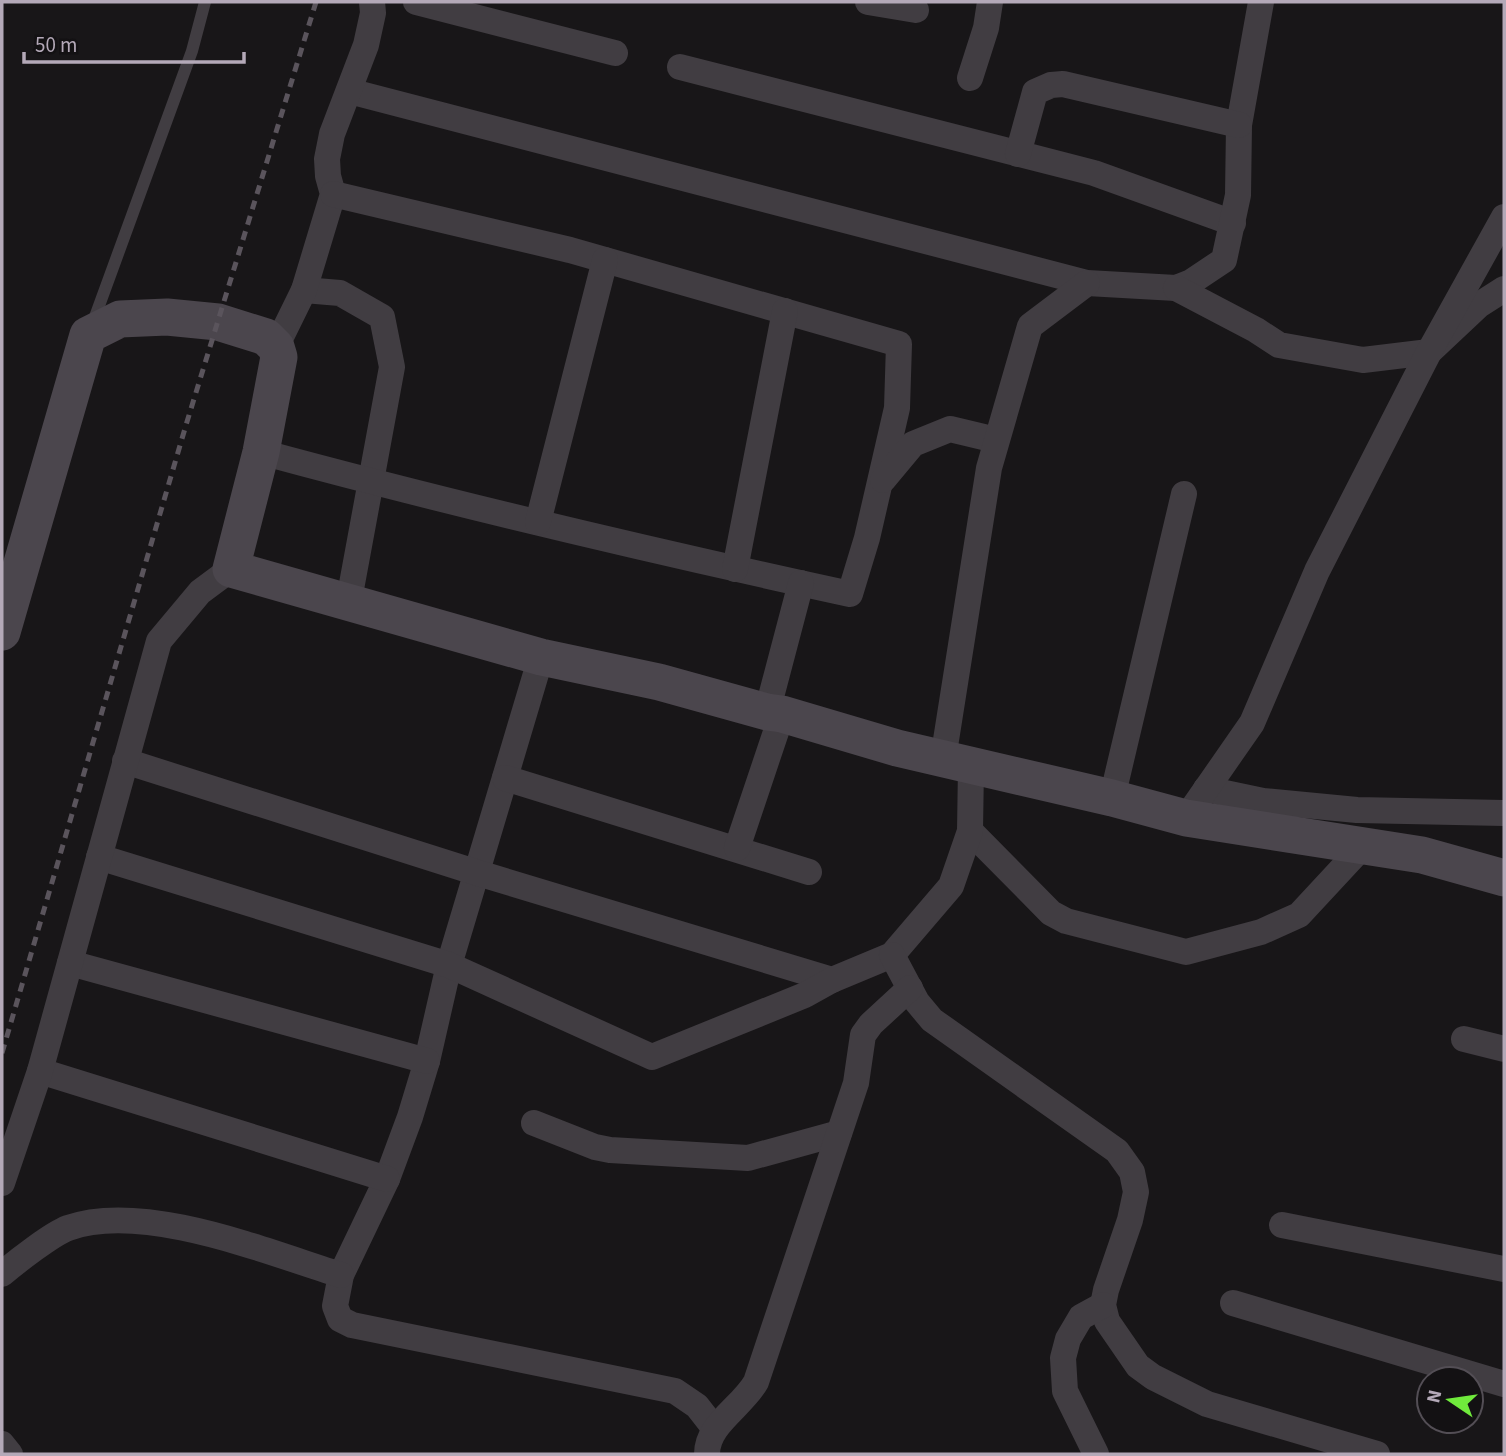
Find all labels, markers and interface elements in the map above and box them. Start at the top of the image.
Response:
scale bar [24,21,245,65]
text: 50 m [35,30,77,60]
north arrow [1415,1365,1485,1435]
text: N [1420,1387,1449,1406]

